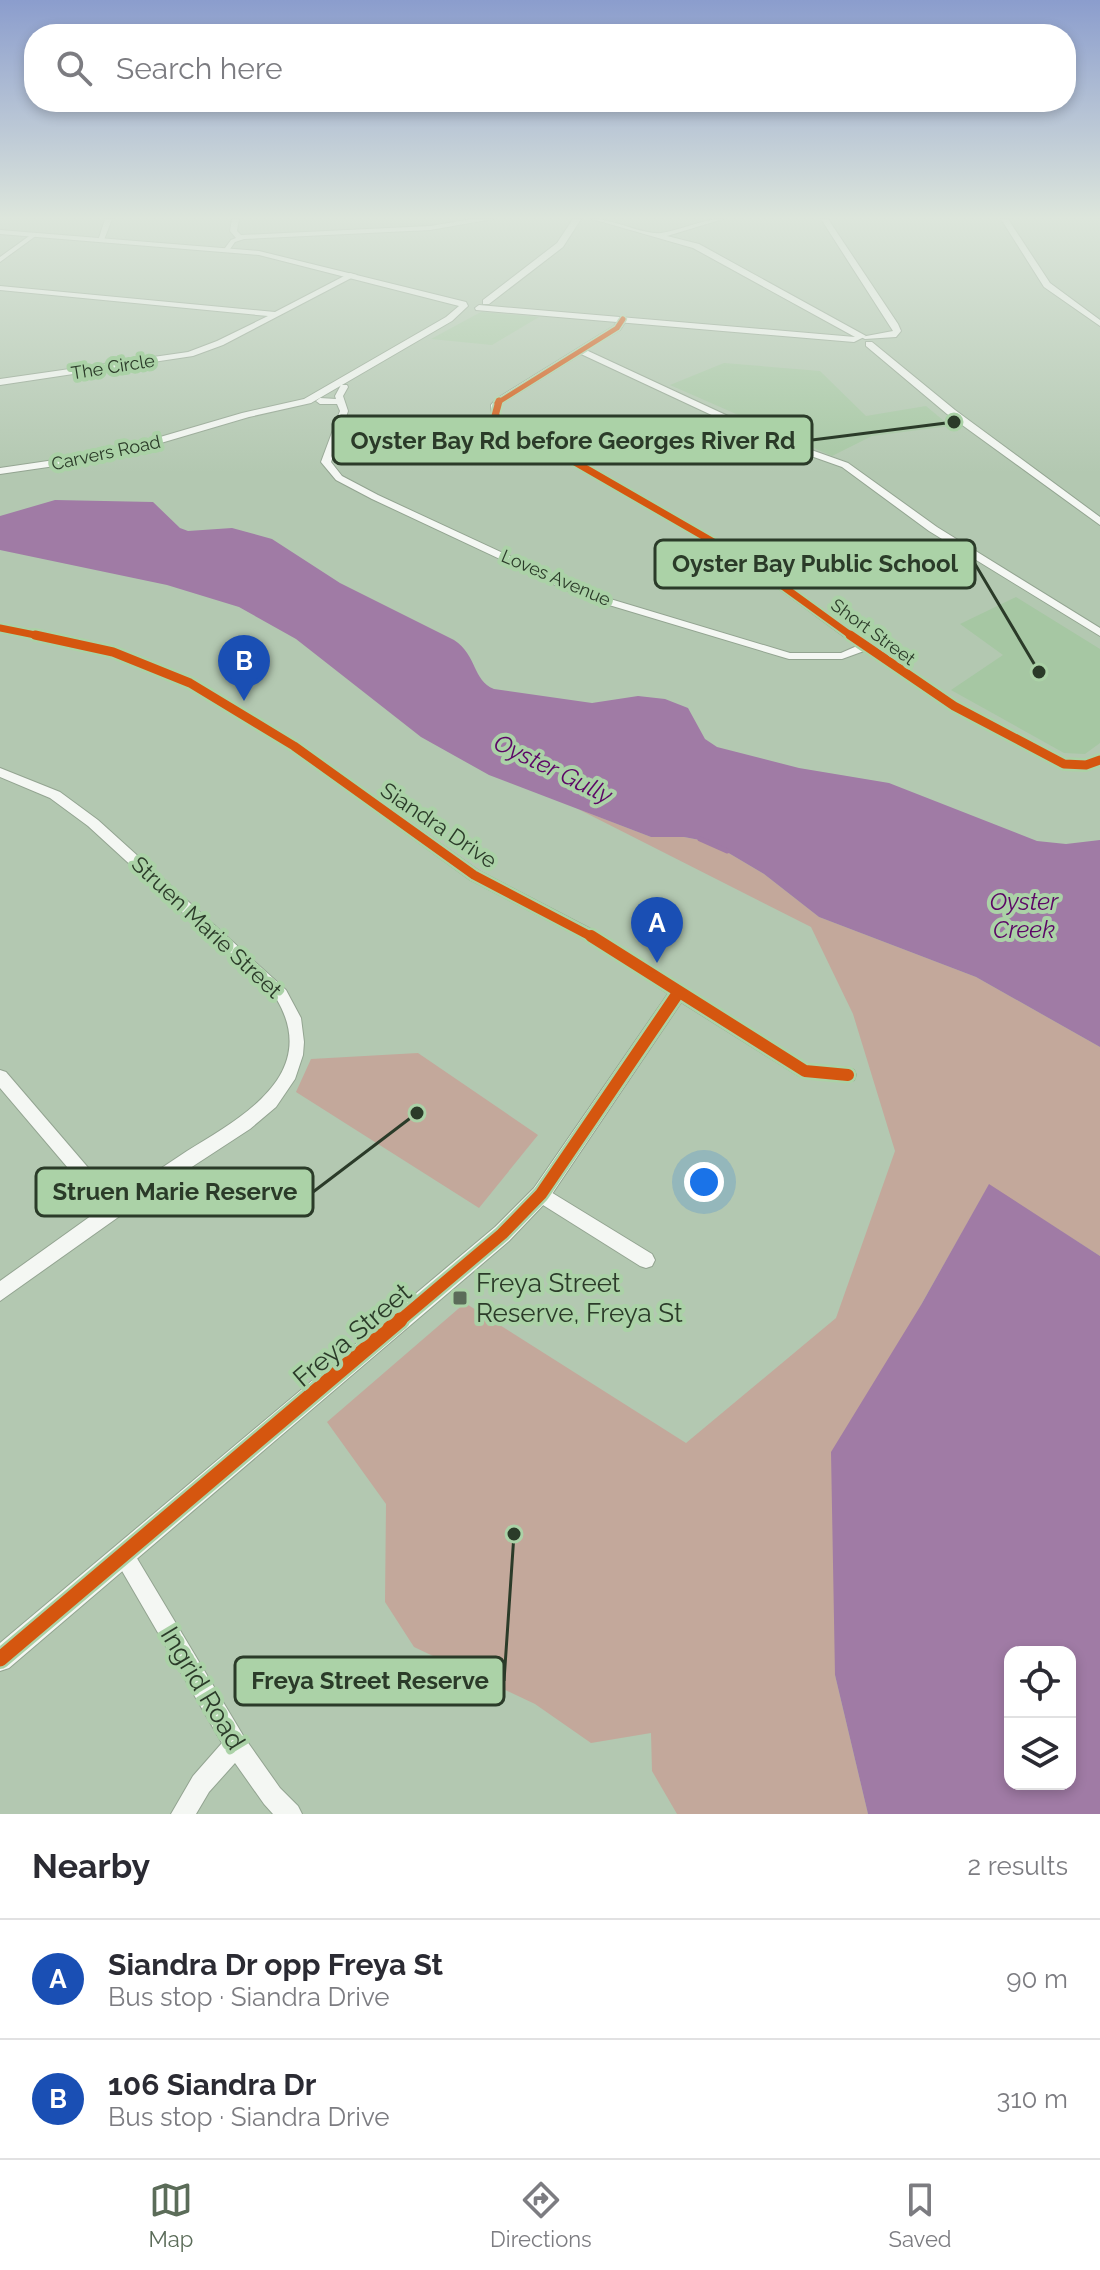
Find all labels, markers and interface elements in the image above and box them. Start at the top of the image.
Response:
search box [24,24,1076,112]
icon: search [52,46,96,90]
text: Search here [116,51,283,86]
street label: The Circle [70,349,157,383]
callout: Oyster Bay Rd before Georges River Rd [333,416,812,464]
text: Oyster Bay Rd before Georges River Rd [351,426,795,455]
street label: Carvers Road [49,431,162,474]
callout: Oyster Bay Public School [655,540,975,588]
street label: Loves Avenue [499,545,614,610]
text: Oyster Bay Public School [672,549,958,578]
street label: Short Street [827,594,920,669]
pin: B [218,635,270,701]
water label: Oyster Gully [489,727,618,810]
street label: Siandra Drive [376,777,502,873]
street label: Struen Marie Street [127,851,288,1004]
water label: Oyster Creek [990,887,1059,944]
pin: A [631,897,683,963]
your location [684,1162,724,1202]
callout: Struen Marie Reserve [36,1168,313,1216]
text: Struen Marie Reserve [53,1177,297,1206]
place label: Freya Street Reserve, Freya St [476,1268,683,1328]
street label: Freya Street [287,1277,417,1393]
marker: Freya Street Reserve, Freya St [451,1289,469,1307]
street label: Ingrid Road [155,1621,251,1755]
map controls [1004,1646,1076,1790]
button: locate [1004,1646,1076,1718]
callout: Freya Street Reserve [235,1657,504,1705]
text: Freya Street Reserve [251,1666,489,1695]
button: layers [1004,1718,1076,1790]
text: Nearby [32,1846,150,1886]
text: 2 results [968,1851,1068,1881]
text: Siandra Dr opp Freya St [108,1947,443,1982]
text: A [49,1964,67,1994]
text: 90 m [1006,1964,1068,1994]
text: Bus stop · Siandra Drive [108,1982,390,2012]
text: 106 Siandra Dr [108,2067,316,2102]
text: B [49,2084,67,2114]
text: 310 m [997,2084,1068,2114]
text: Bus stop · Siandra Drive [108,2102,390,2132]
tab: Map [148,2178,193,2252]
tab: Directions [490,2178,592,2252]
tab: Saved [889,2178,952,2252]

